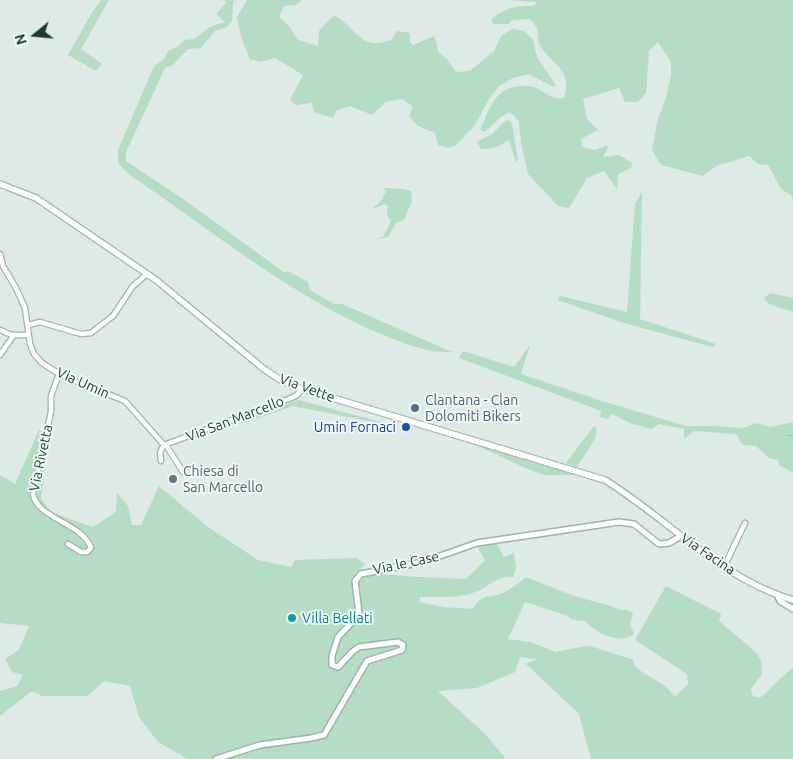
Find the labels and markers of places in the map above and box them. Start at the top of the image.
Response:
place label: Clantana - Clan Dolomiti Bikers [425,392,521,424]
marker: Clantana - Clan Dolomiti Bikers [409,402,421,414]
place label: Umin Fornaci [314,419,396,435]
marker: Umin Fornaci [400,421,412,433]
place label: Chiesa di San Marcello [183,463,263,496]
marker: Chiesa di San Marcello [167,473,179,485]
place label: Villa Bellati [302,610,373,626]
marker: Villa Bellati [286,612,298,624]

